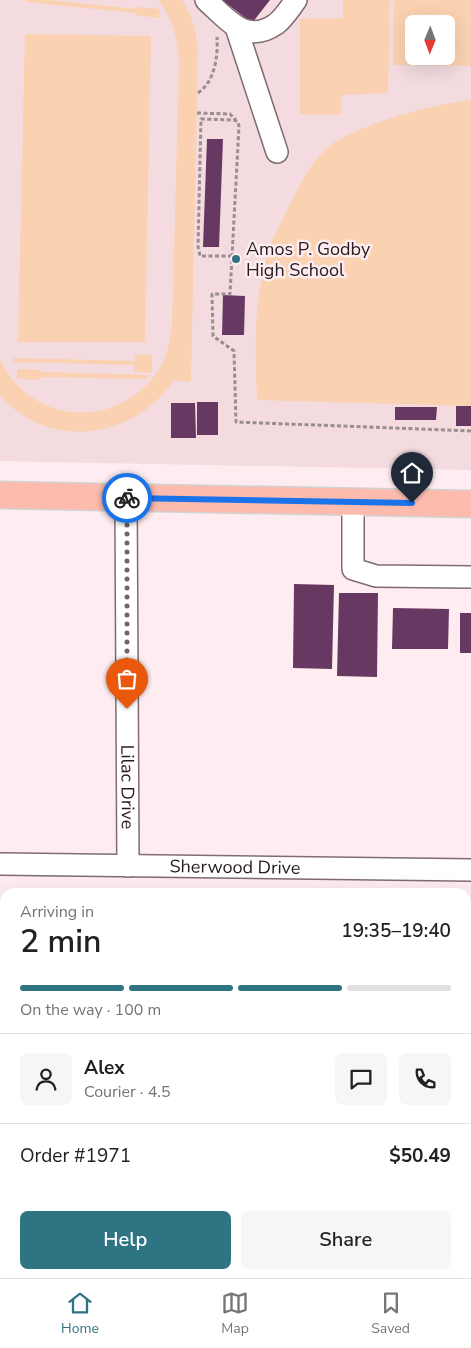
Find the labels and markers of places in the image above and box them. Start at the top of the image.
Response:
place label: Amos P. Godby High School [246,237,371,282]
marker: Amos P. Godby High School [230,253,242,265]
pin [391,452,433,503]
pin [106,658,148,709]

